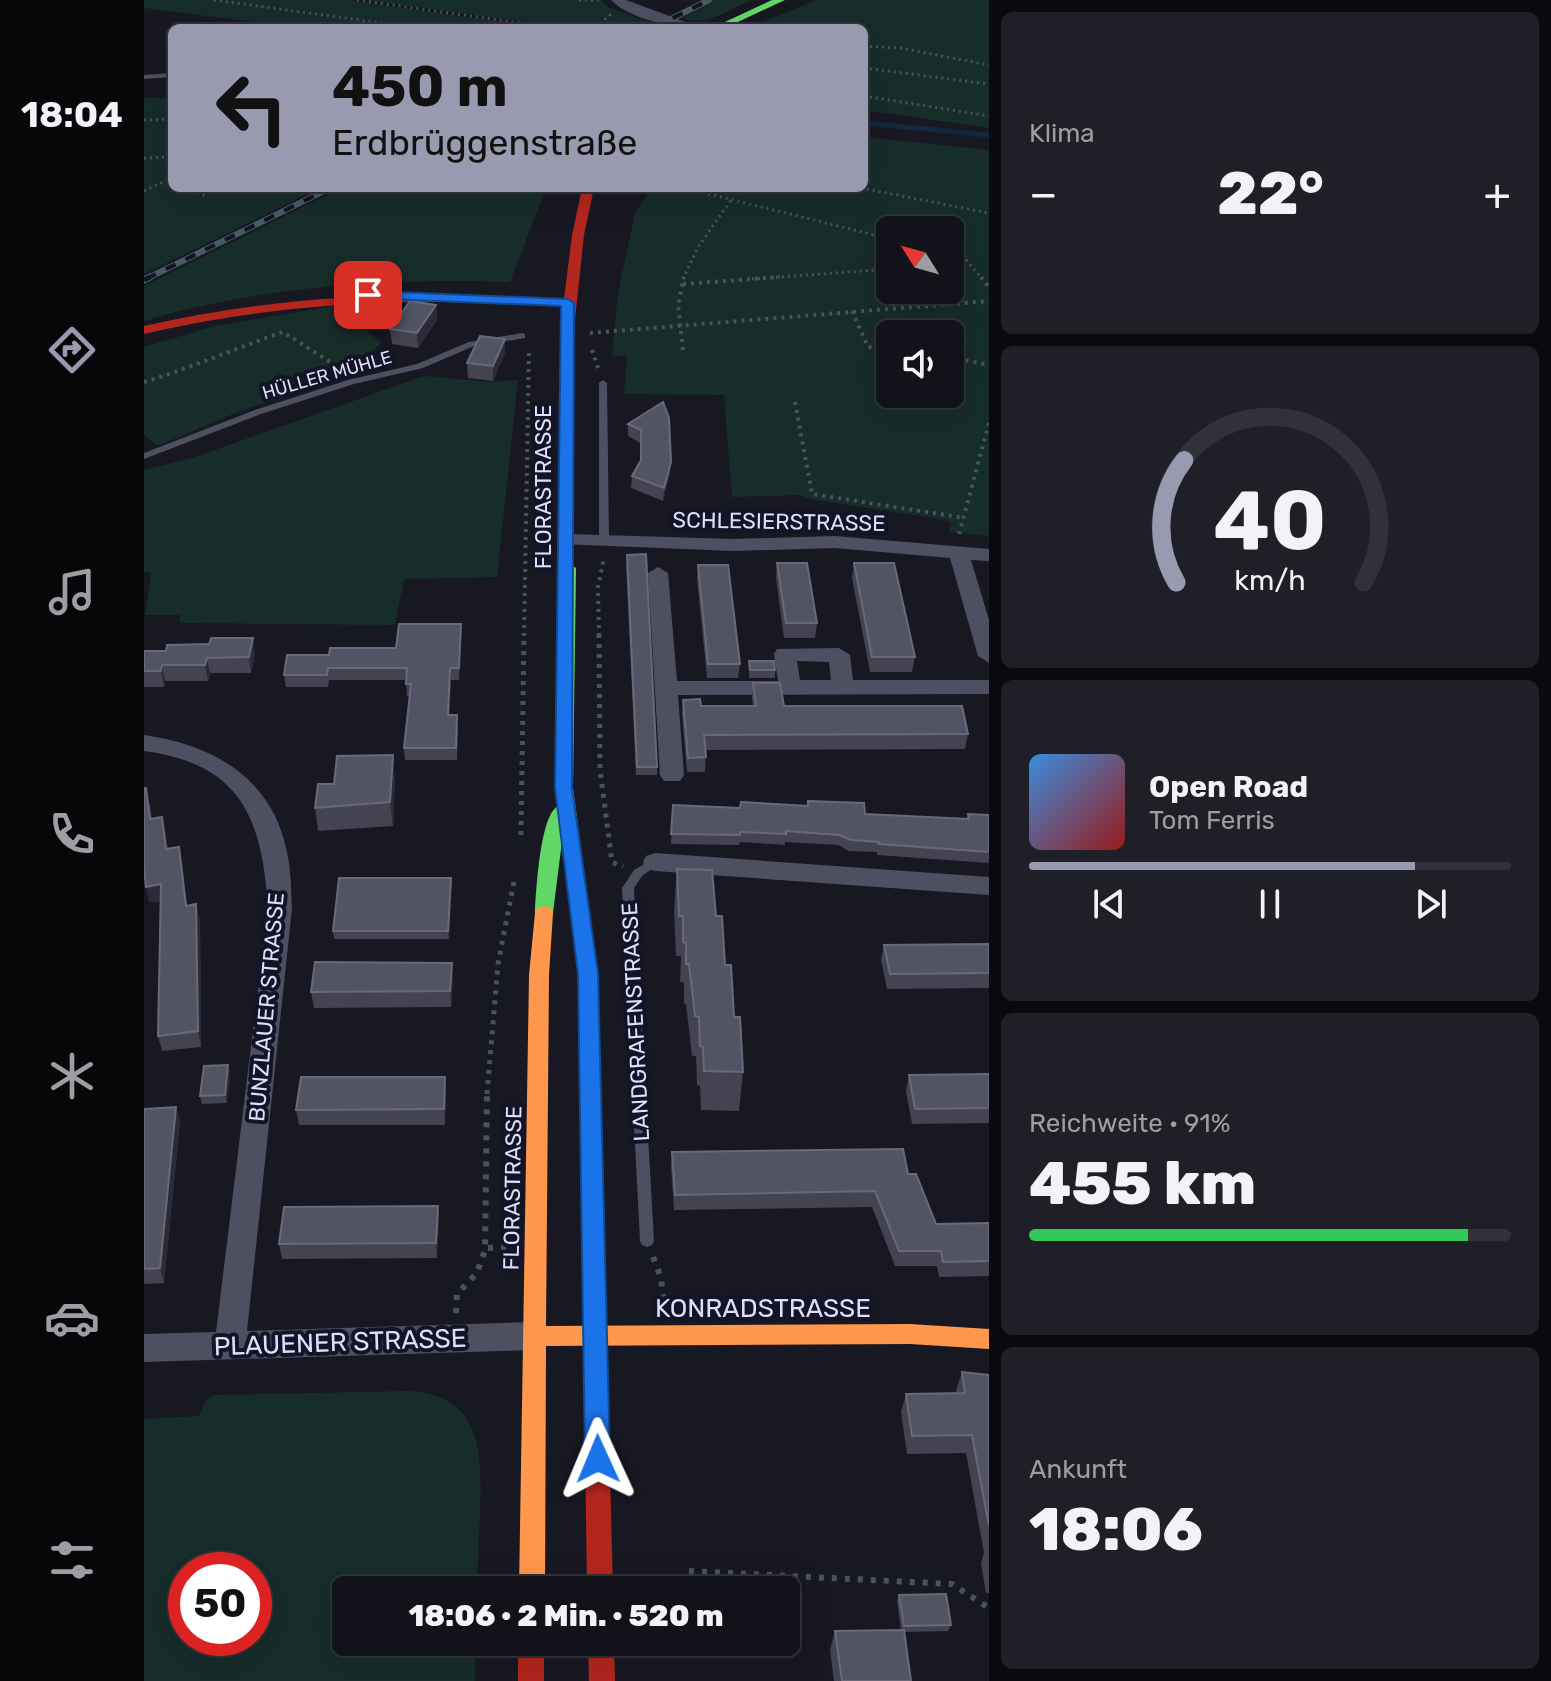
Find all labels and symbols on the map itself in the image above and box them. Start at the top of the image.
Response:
north arrow [876,216,964,304]
pin [334,261,402,329]
street label: HÜLLER MÜHLE [260,346,394,404]
street label: FLORASTRASSE [530,405,557,569]
street label: SCHLESIERSTRASSE [672,506,886,537]
street label: BUNZLAUER STRASSE [243,891,290,1123]
street label: LANDGRAFENSTRASSE [616,902,655,1142]
street label: FLORASTRASSE [498,1105,527,1271]
street label: KONRADSTRASSE [655,1293,871,1324]
street label: PLAUENER STRASSE [213,1323,467,1362]
position arrow [556,1417,640,1501]
speed limit sign: 50 [168,1552,272,1656]

